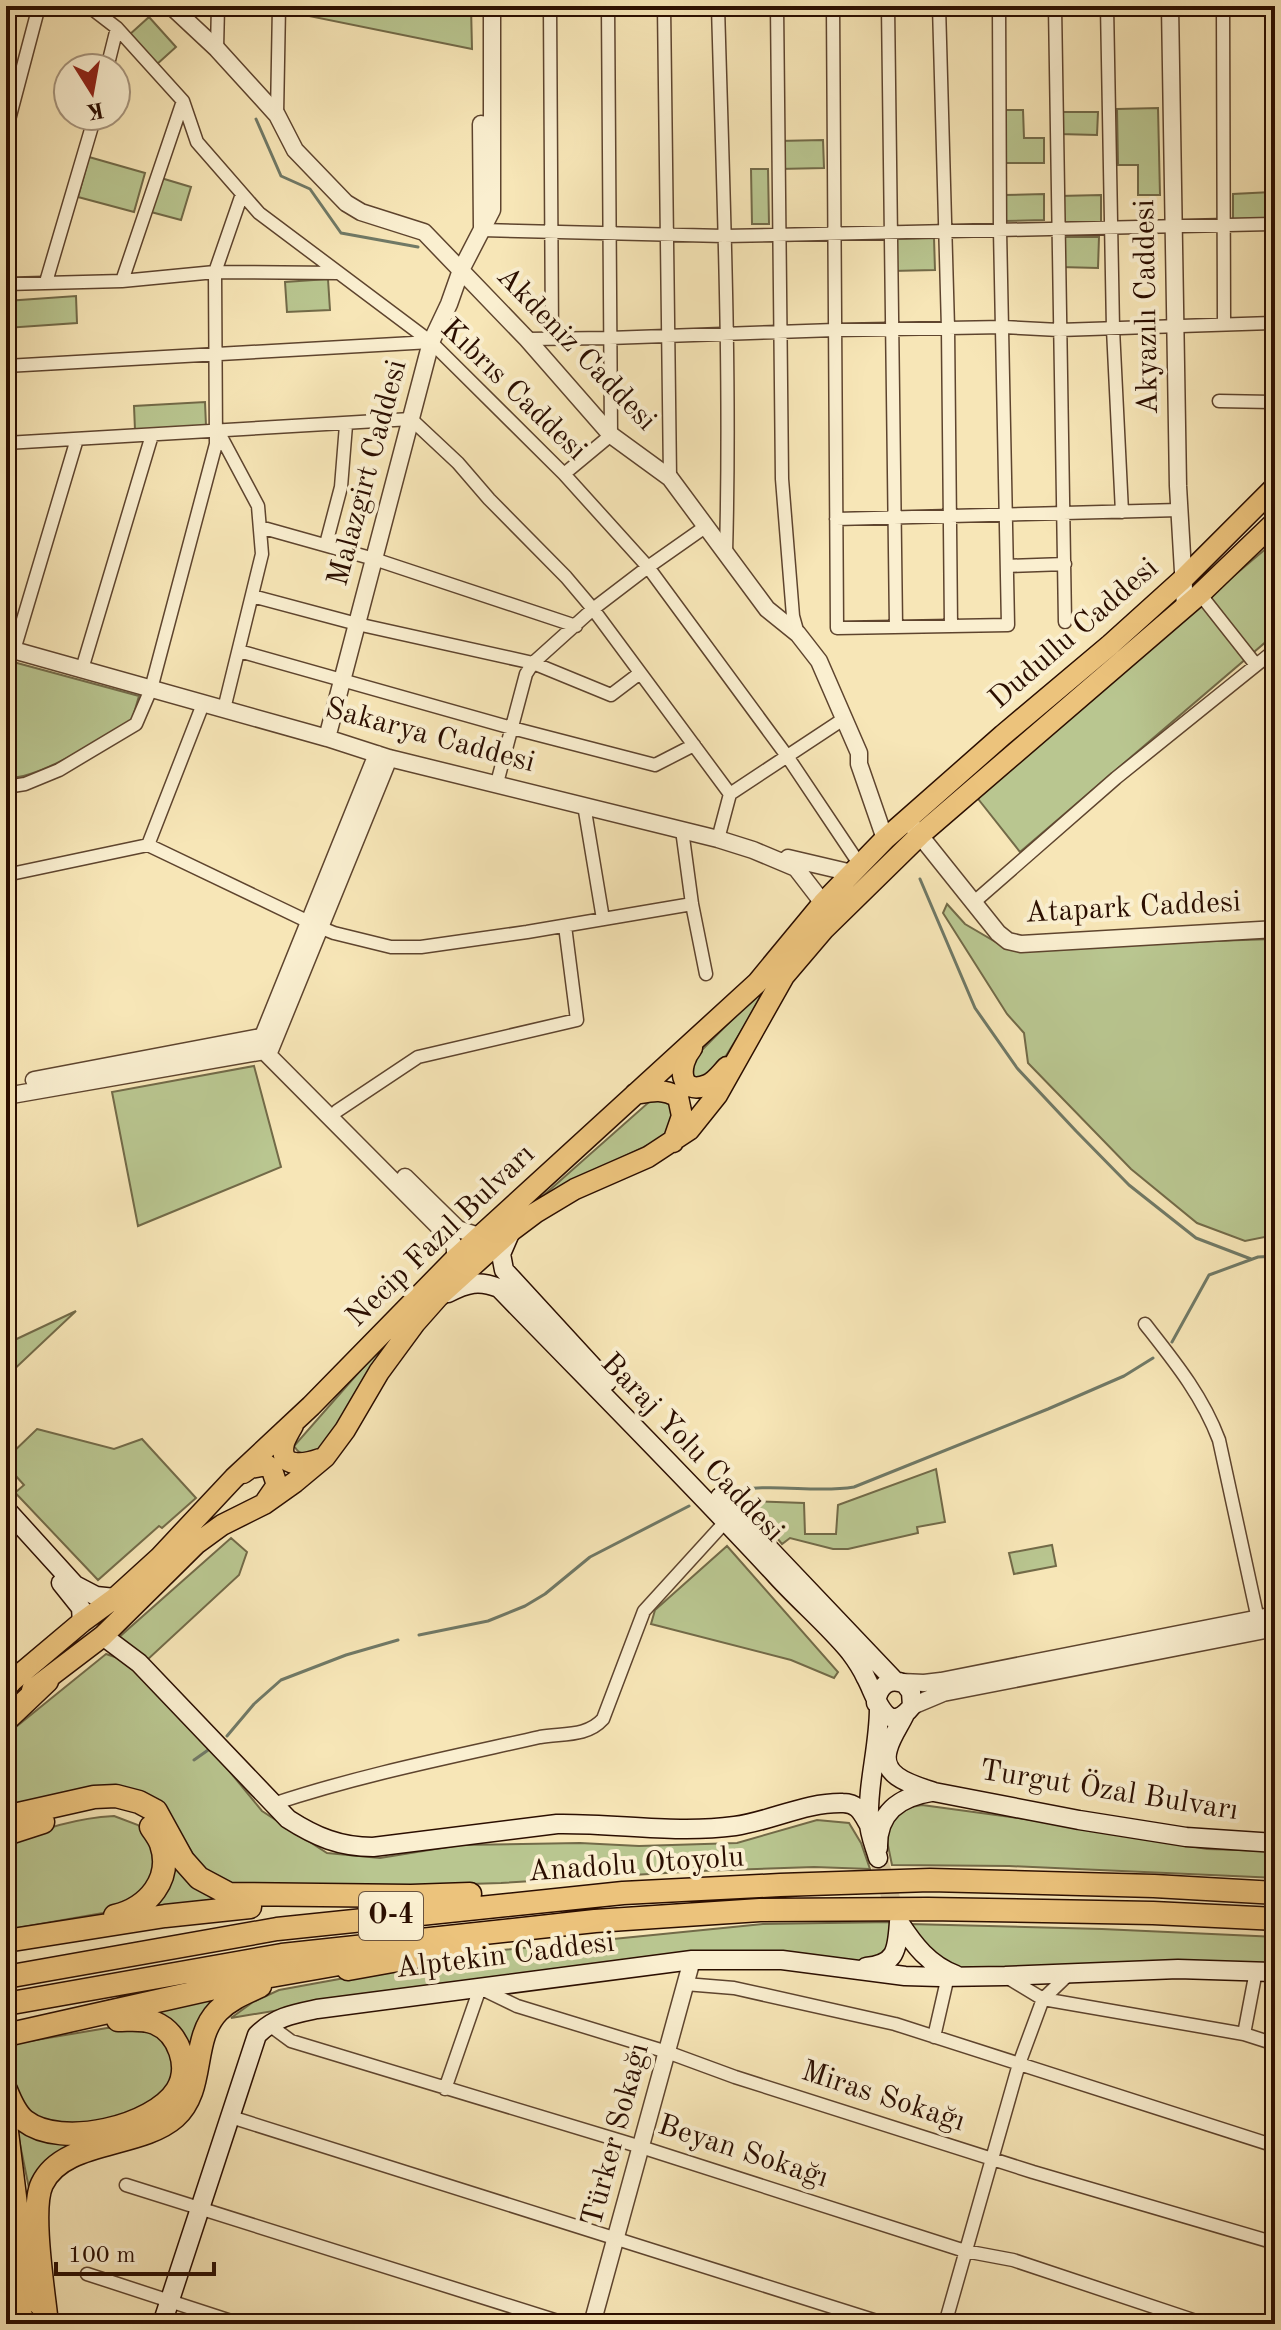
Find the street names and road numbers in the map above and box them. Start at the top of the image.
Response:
street label: Akyazılı Caddesi [1130,199,1164,415]
street label: Akdeniz Caddesi [491,261,661,437]
street label: Kıbrıs Caddesi [435,314,591,466]
street label: Malazgirt Caddesi [323,357,413,589]
street label: Dudullu Caddesi [984,553,1164,715]
street label: Sakarya Caddesi [322,694,538,778]
street label: Atapark Caddesi [1024,887,1242,929]
street label: Necip Fazıl Bulvarı [341,1139,541,1333]
street label: Baraj Yolu Caddesi [595,1348,789,1548]
street label: Turgut Özal Bulvarı [978,1752,1241,1826]
street label: Anadolu Otoyolu [527,1842,745,1888]
road number: O-4 [359,1892,423,1940]
street label: Alptekin Caddesi [394,1928,616,1984]
street label: Türker Sokağı [577,2040,655,2230]
street label: Miras Sokağı [798,2056,968,2138]
street label: Beyan Sokağı [654,2110,832,2194]

